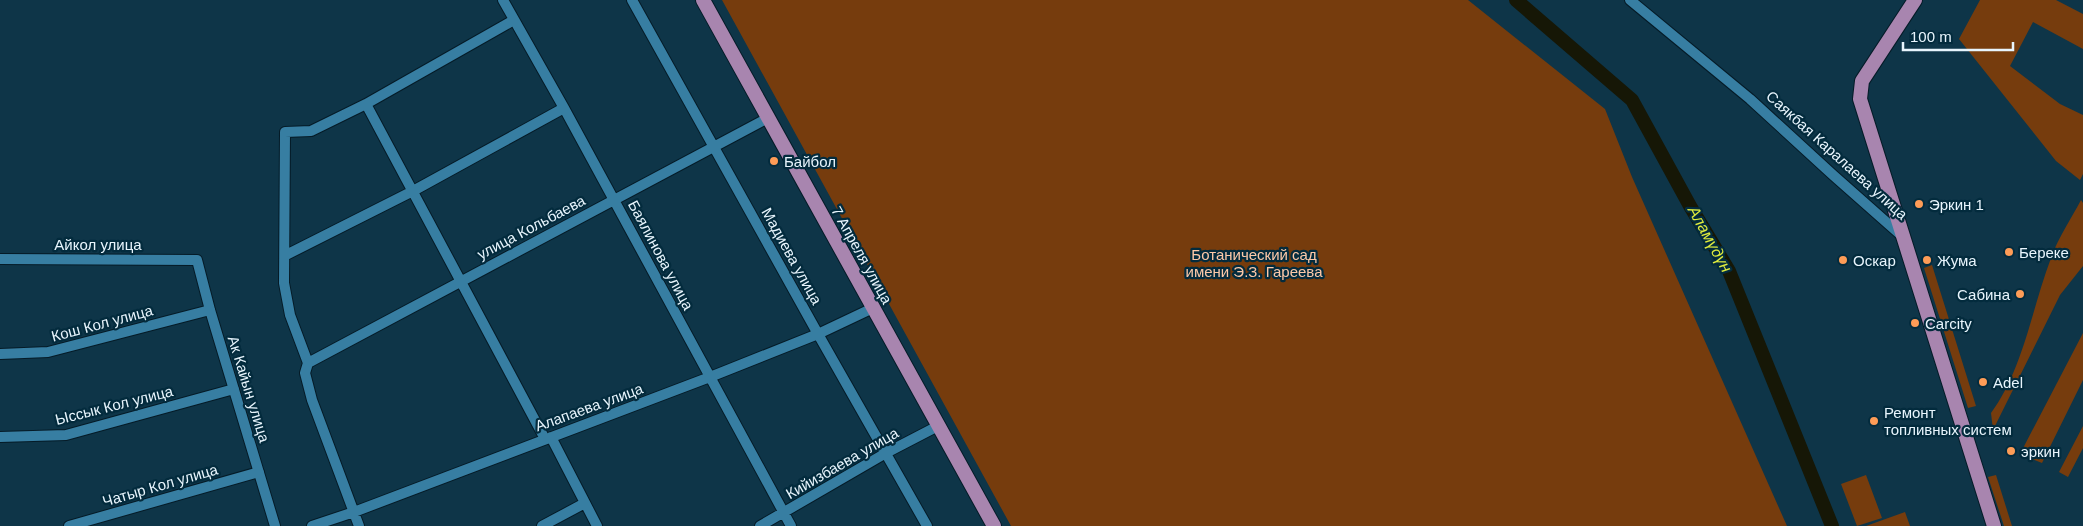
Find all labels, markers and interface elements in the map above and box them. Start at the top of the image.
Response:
scale bar [1903,20,2013,52]
text: 100 m [1910,28,1952,45]
street label: Саякбая Каралаева улица [1763,87,1912,223]
place label: Байбол [784,153,836,170]
marker: Байбол [768,155,780,167]
street label: улица Кольбаева [474,191,588,263]
place label: Эркин 1 [1929,196,1984,213]
street label: Баялинова улица [625,197,697,313]
marker: Эркин 1 [1913,198,1925,210]
water label: Аламүдүн [1684,202,1735,275]
street label: 7 Апреля улица [828,203,896,307]
street label: Мадиева улица [758,205,826,308]
street label: Айкол улица [54,236,142,253]
place label: Береке [2019,244,2069,261]
park label: Ботанический сад имени Э.З. Гареева [1186,246,1323,280]
marker: Береке [2003,246,2015,258]
place label: Оскар [1853,252,1896,269]
place label: Жума [1937,252,1977,269]
marker: Оскар [1837,254,1849,266]
marker: Жума [1921,254,1933,266]
place label: Сабина [1957,286,2011,303]
marker: Сабина [2014,288,2026,300]
street label: Кош Кол улица [49,301,155,345]
place label: Carcity [1925,315,1972,332]
marker: Carcity [1909,317,1921,329]
street label: Ак Кайын улица [225,334,273,445]
place label: Adel [1993,374,2023,391]
marker: Adel [1977,376,1989,388]
street label: Алапаева улица [533,379,646,434]
street label: Ыссык Кол улица [53,382,175,428]
place label: Ремонт топливных систем [1884,404,2012,438]
marker: Ремонт топливных систем [1868,415,1880,427]
street label: Кийизбаева улица [783,424,902,502]
place label: эркин [2021,443,2060,460]
marker: эркин [2005,445,2017,457]
street label: Чатыр Кол улица [100,460,220,510]

